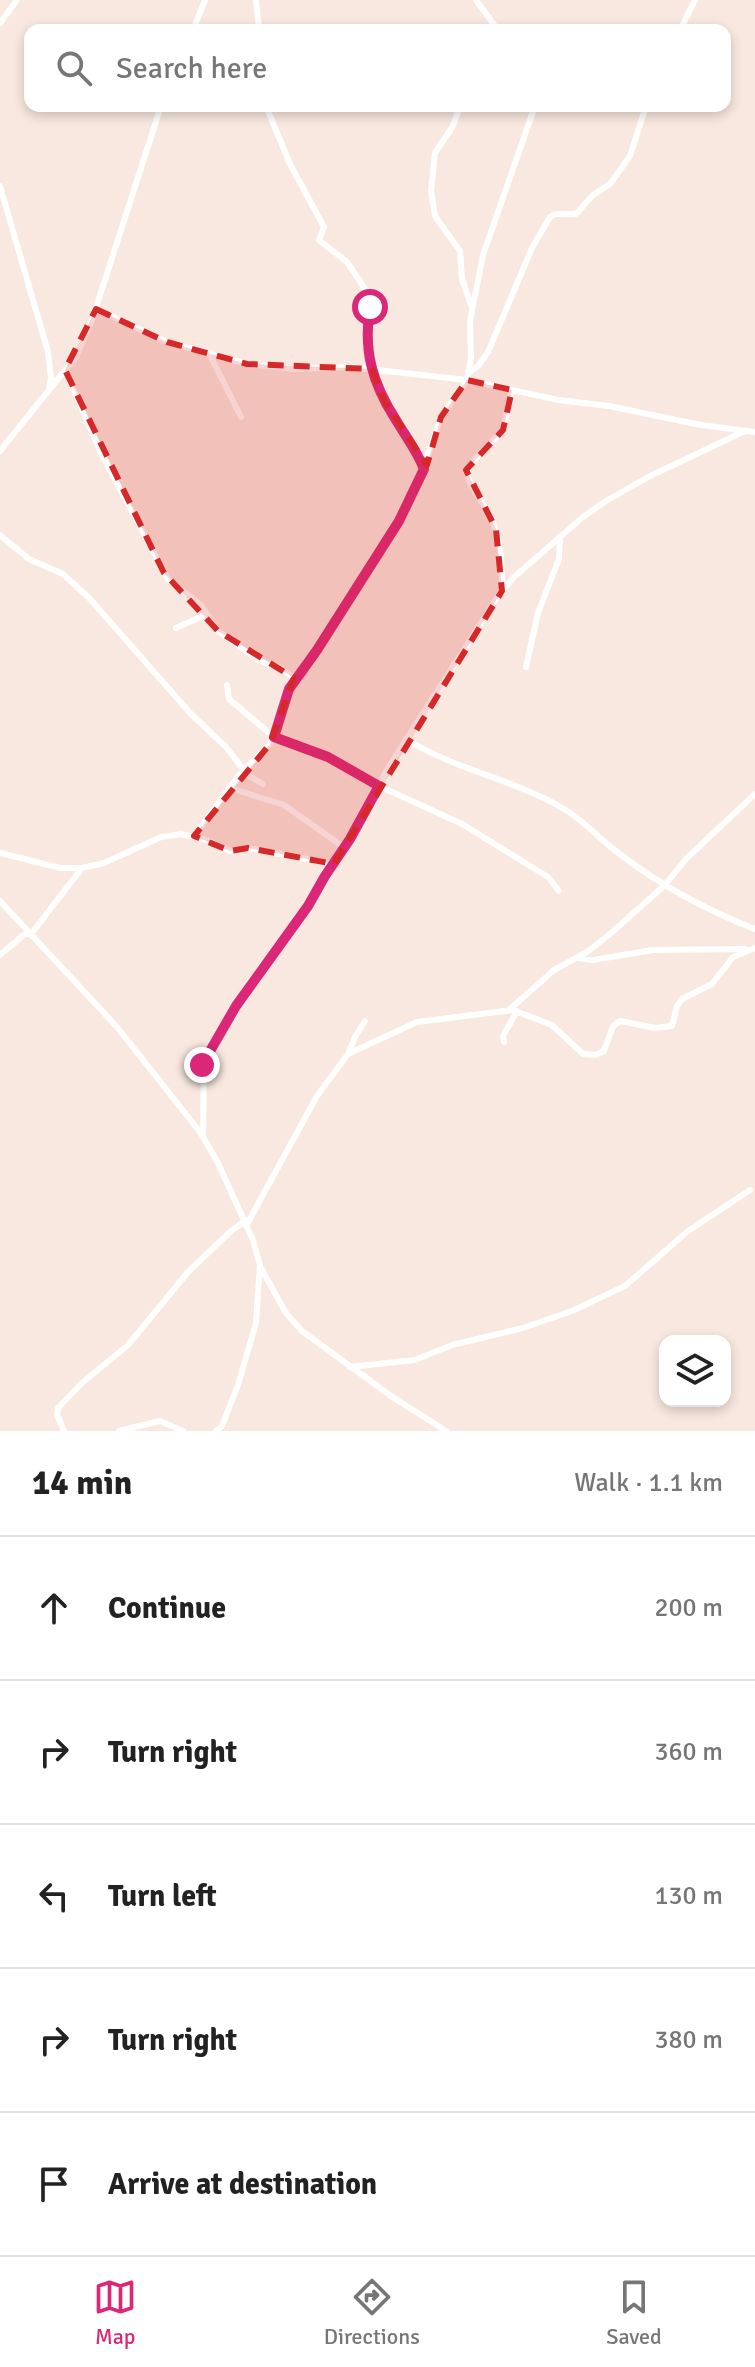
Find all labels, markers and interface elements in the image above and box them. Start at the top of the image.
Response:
search box [24,24,731,112]
icon: search [52,46,96,90]
text: Search here [116,50,267,87]
route start [352,289,388,325]
route end [184,1047,220,1083]
map controls [659,1335,731,1407]
button: layers [659,1335,731,1407]
text: 14 min [32,1462,132,1504]
text: Walk · 1.1 km [574,1467,723,1499]
icon: ahead [32,1586,76,1630]
text: Continue [108,1590,226,1627]
text: 200 m [654,1592,723,1624]
icon: right [32,1730,76,1774]
text: Turn right [108,1734,237,1771]
text: 360 m [654,1736,723,1768]
icon: left [32,1874,76,1918]
text: Turn left [108,1878,217,1915]
text: 130 m [654,1880,723,1912]
icon: right [32,2018,76,2062]
text: Turn right [108,2022,237,2059]
text: 380 m [654,2024,723,2056]
icon: arrive [32,2162,76,2206]
text: Arrive at destination [108,2166,377,2203]
tab: Map [93,2275,137,2350]
tab: Directions [324,2275,420,2350]
tab: Saved [606,2275,662,2350]

